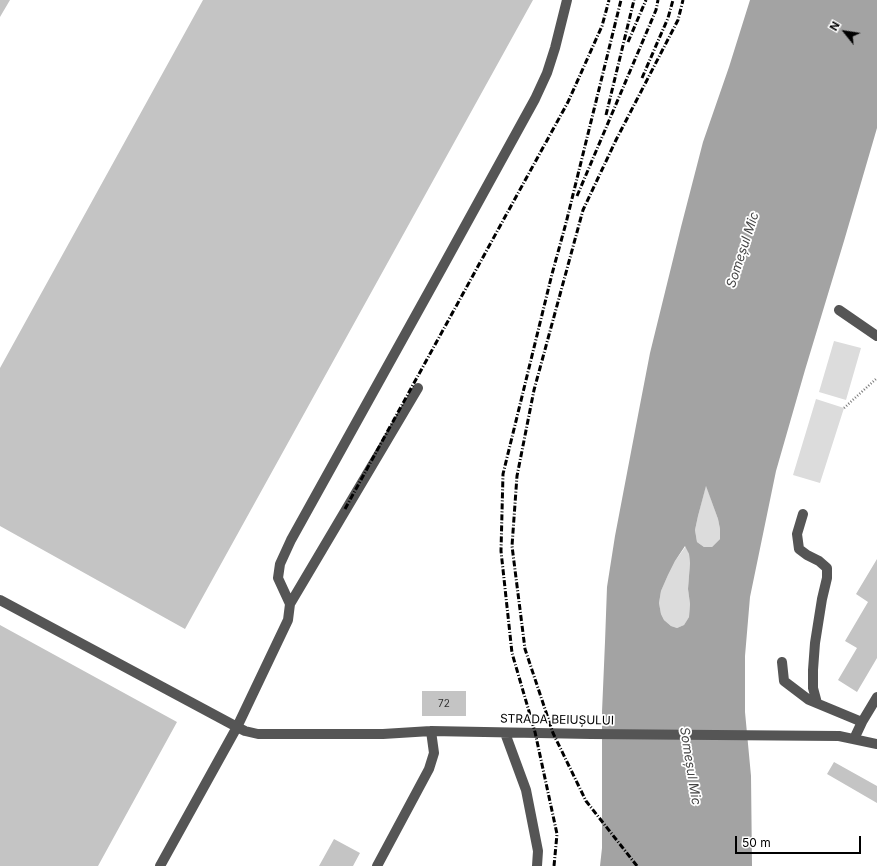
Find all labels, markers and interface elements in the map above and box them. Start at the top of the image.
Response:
north arrow [825,12,865,52]
text: N [826,19,843,33]
water label: Someșul Mic [723,210,763,290]
house number: 72 [438,698,450,710]
street label: STRADA BEIUȘULUI [500,712,614,728]
water label: Someșul Mic [676,726,704,806]
scale bar [737,828,863,854]
text: 50 m [742,835,771,850]

